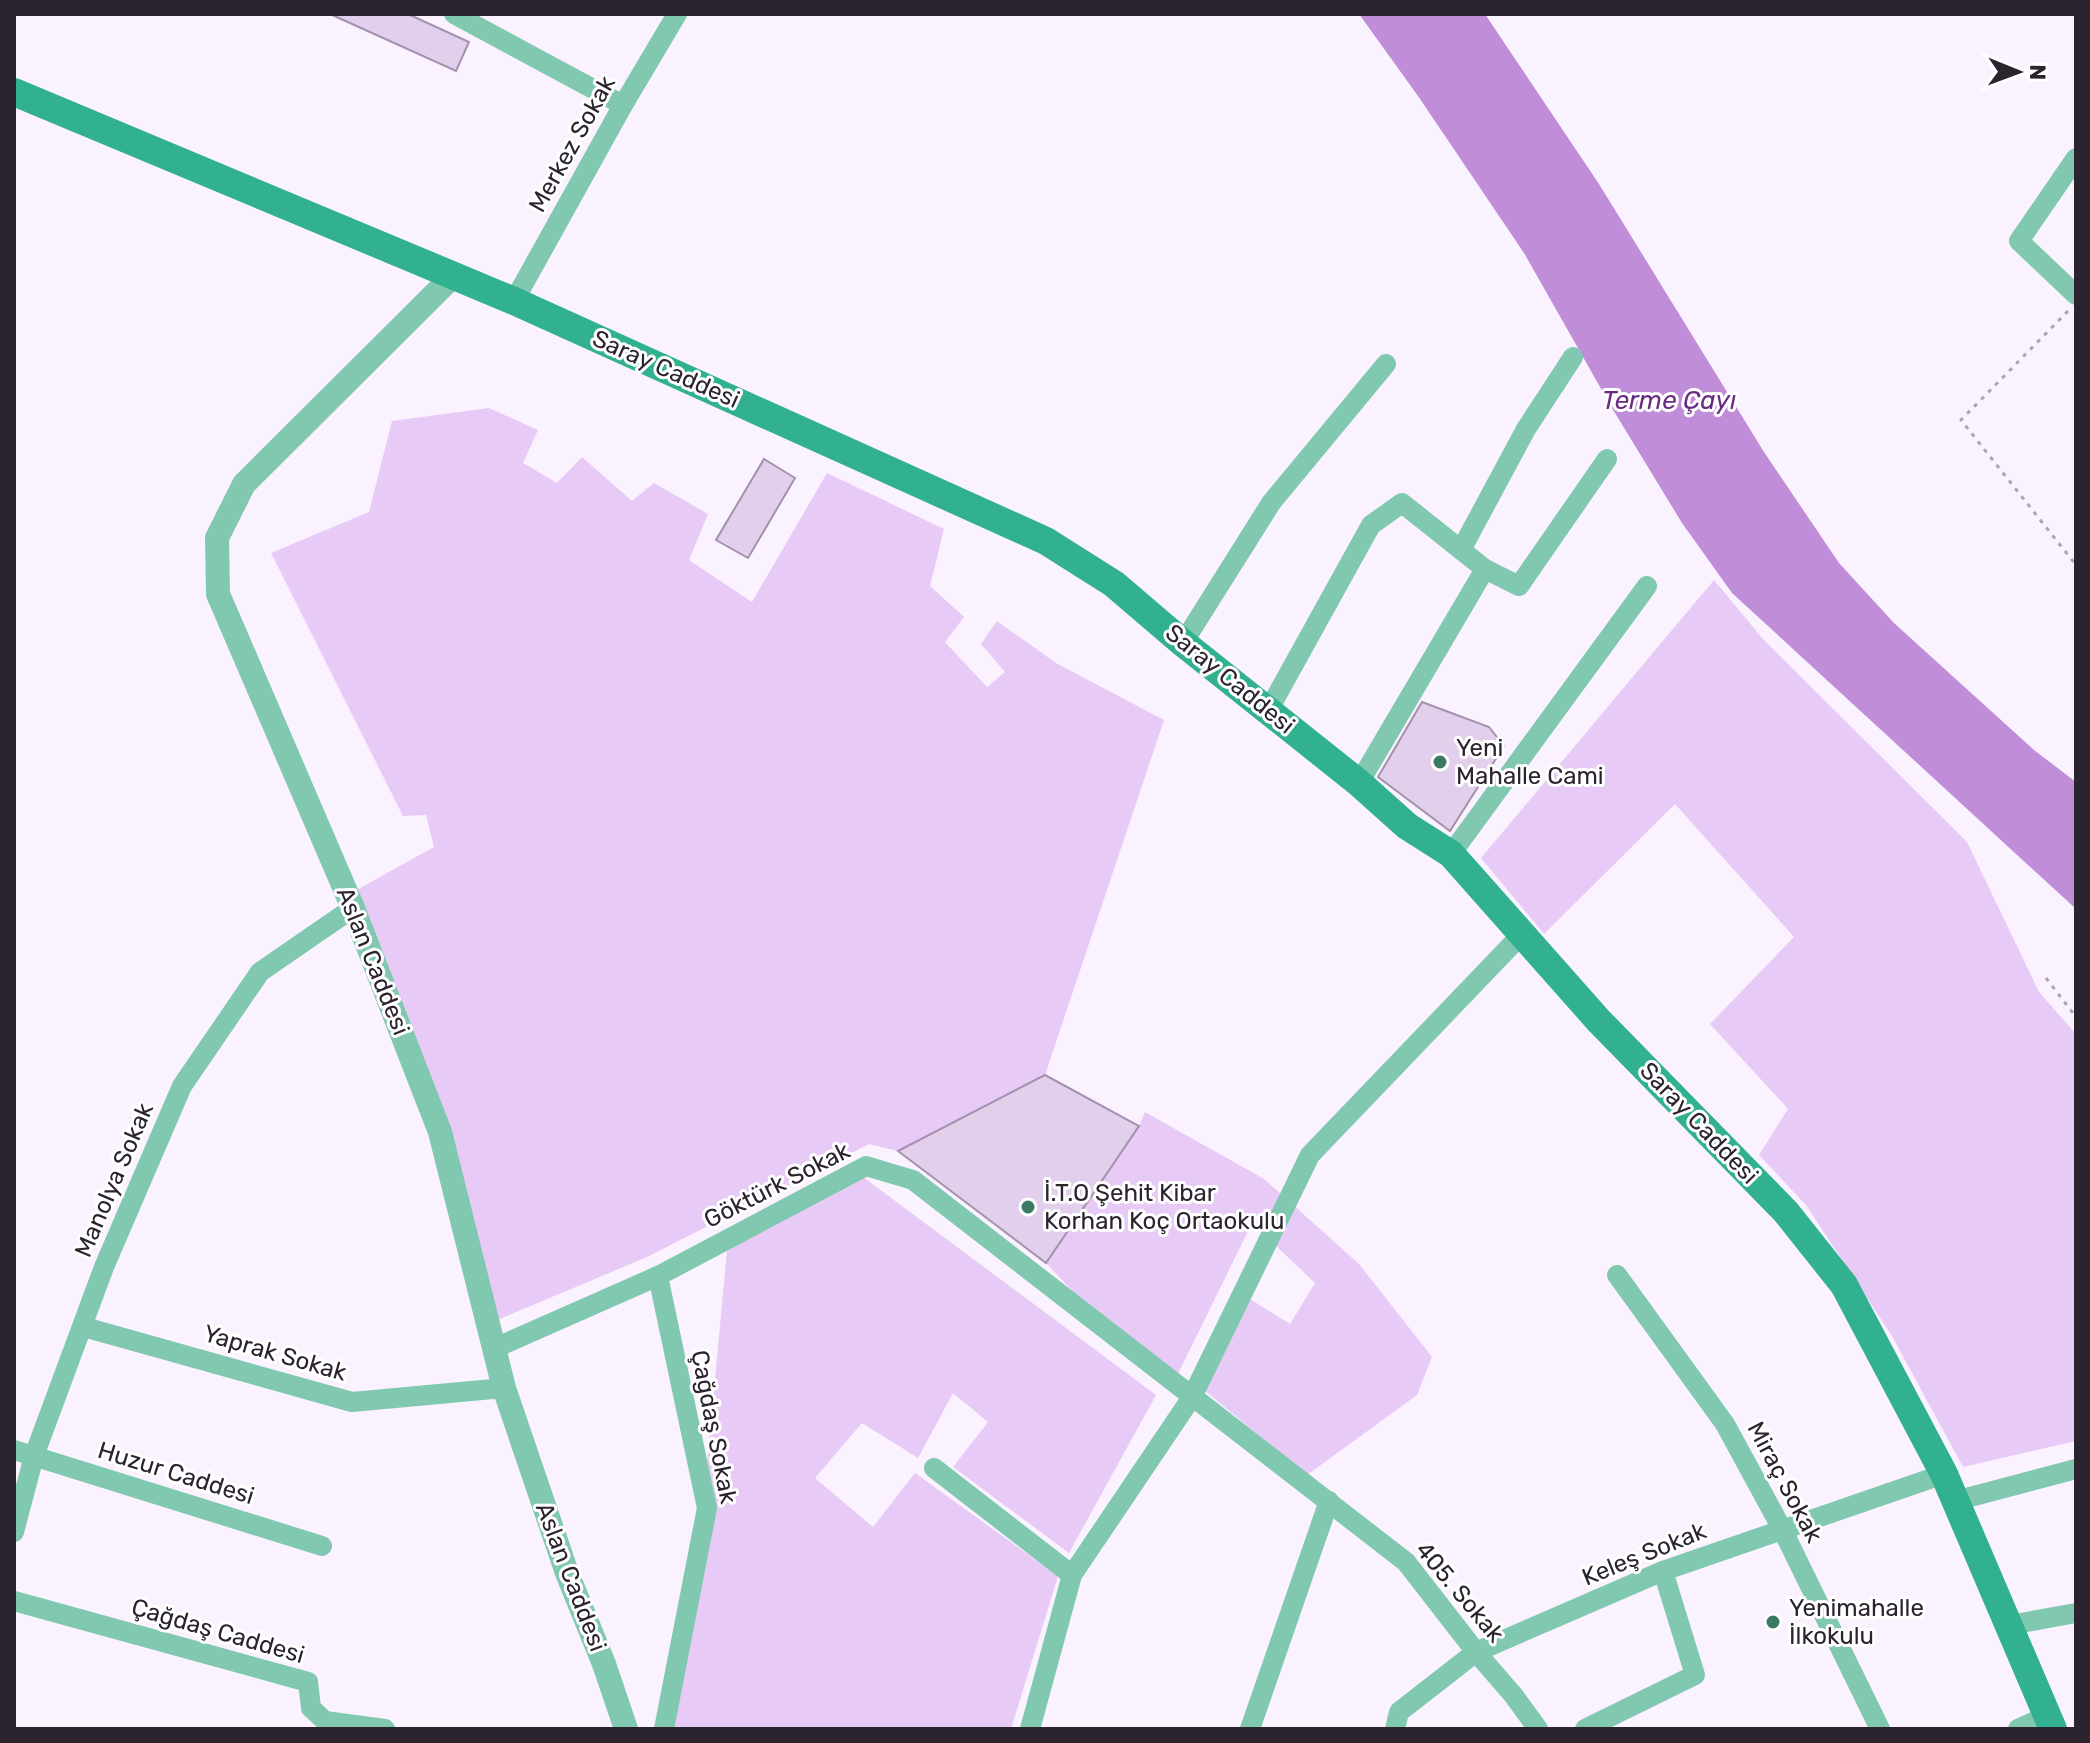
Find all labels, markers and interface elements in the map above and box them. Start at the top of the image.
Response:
north arrow [1978,32,2058,112]
text: N [2024,64,2051,80]
street label: Merkez Sokak [523,70,621,217]
street label: Saray Caddesi [588,324,744,414]
water label: Terme Çayı [1602,385,1736,416]
street label: Saray Caddesi [1160,618,1300,740]
place label: Yeni Mahalle Cami [1456,734,1604,790]
marker: Yeni Mahalle Cami [1431,753,1449,771]
street label: Aslan Caddesi [331,883,415,1039]
street label: Saray Caddesi [1634,1056,1764,1190]
street label: Manolya Sokak [69,1098,159,1261]
street label: Göktürk Sokak [699,1136,855,1234]
place label: İ.T.O Şehit Kibar Korhan Koç Ortaokulu [1044,1179,1284,1235]
marker: İ.T.O Şehit Kibar Korhan Koç Ortaokulu [1019,1198,1037,1216]
street label: Yaprak Sokak [200,1319,350,1387]
street label: Çağdaş Sokak [685,1348,743,1507]
street label: Miraç Sokak [1742,1417,1829,1548]
street label: Huzur Caddesi [94,1436,258,1510]
street label: Aslan Caddesi [530,1499,612,1655]
street label: Keleş Sokak [1578,1516,1711,1592]
street label: 405. Sokak [1410,1536,1511,1648]
street label: Çağdaş Caddesi [128,1593,308,1669]
place label: Yenimahalle İlkokulu [1789,1594,1924,1650]
marker: Yenimahalle İlkokulu [1764,1613,1782,1631]

